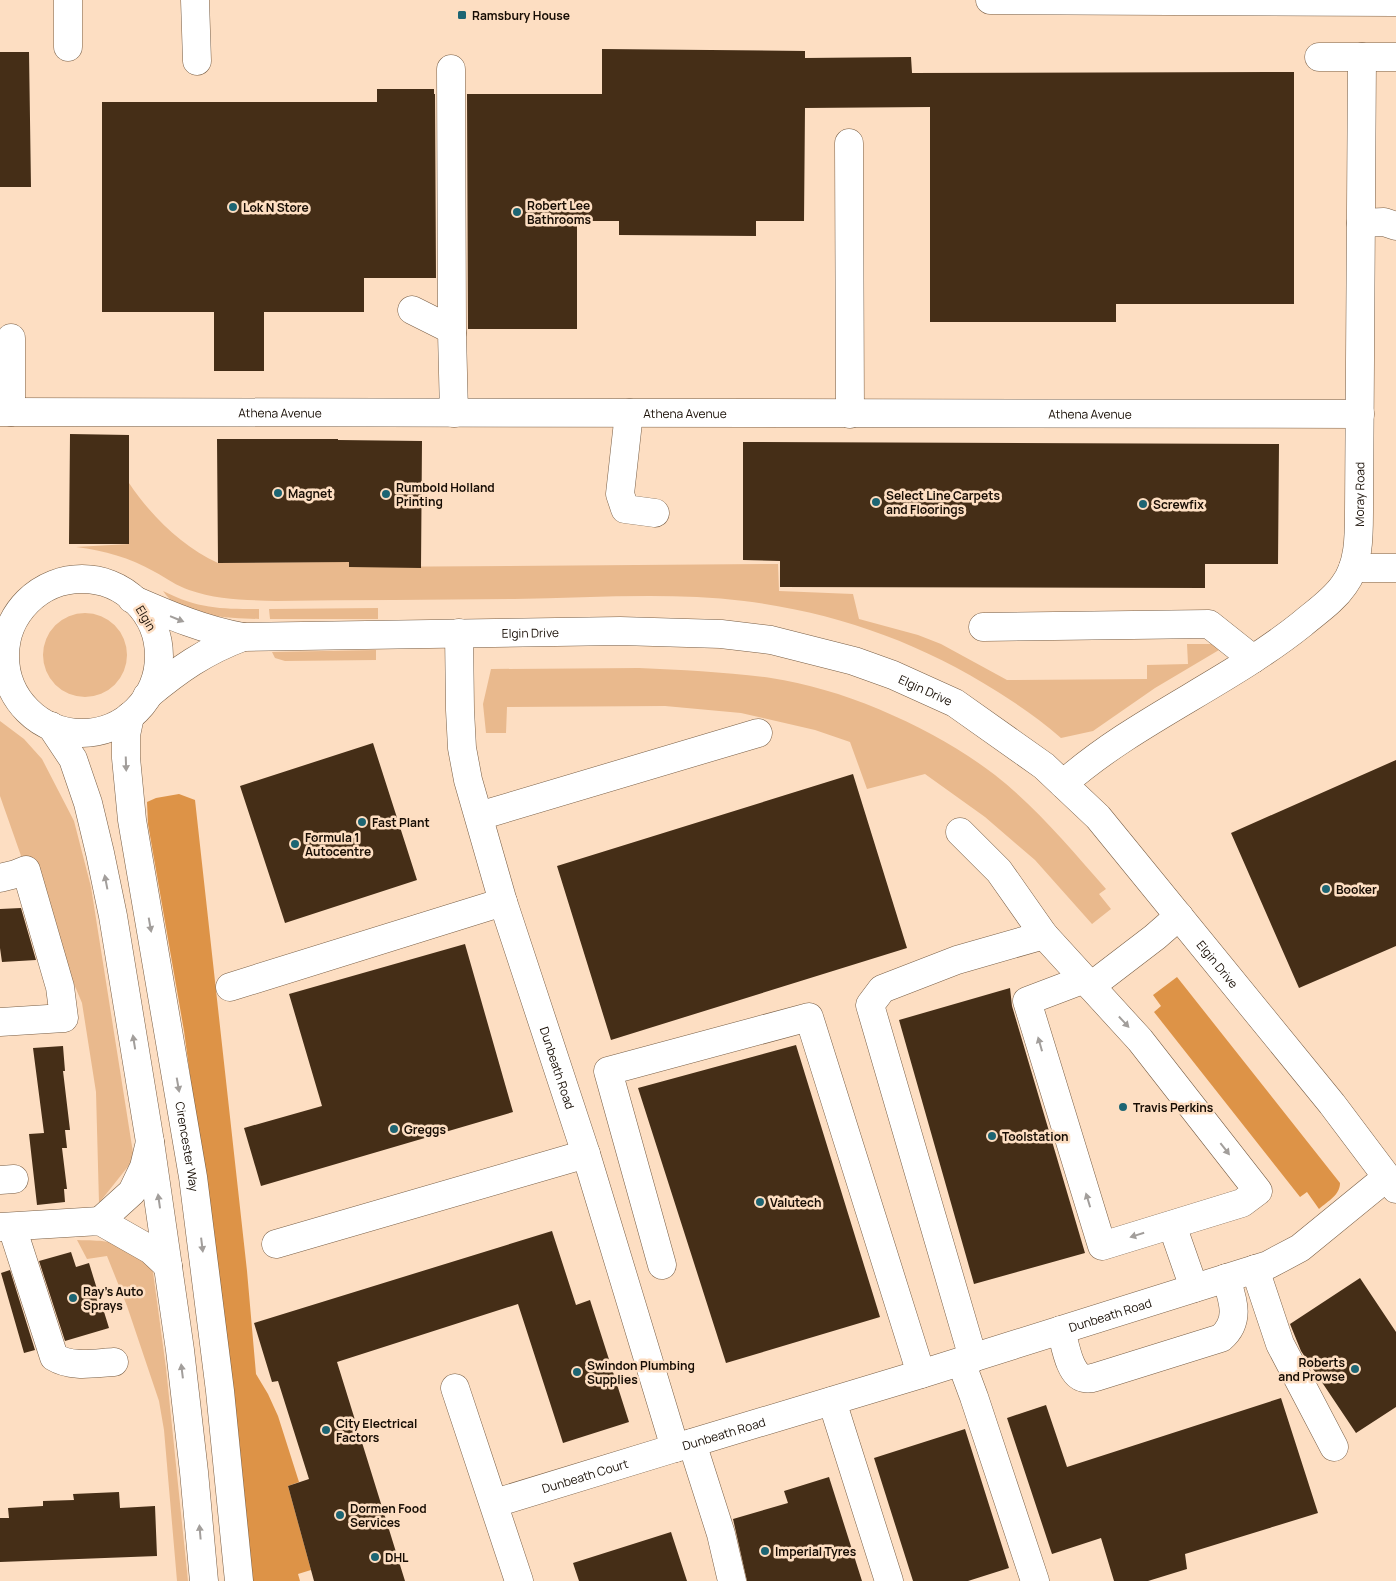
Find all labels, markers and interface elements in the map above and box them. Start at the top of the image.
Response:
place label: Ramsbury House [472,7,570,24]
marker: Ramsbury House [456,9,468,21]
place label: Robert Lee Bathrooms [527,197,591,228]
place label: Lok N Store [243,199,309,216]
marker: Lok N Store [227,201,239,213]
marker: Robert Lee Bathrooms [511,206,523,218]
street label: Athena Avenue [238,404,322,421]
street label: Athena Avenue [643,404,727,422]
street label: Athena Avenue [1048,405,1132,422]
street label: Moray Road [1350,462,1368,527]
place label: Rumbold Holland Printing [396,479,495,510]
place label: Magnet [288,485,332,502]
marker: Magnet [272,487,284,499]
place label: Select Line Carpets and Floorings [886,487,1000,518]
marker: Rumbold Holland Printing [380,488,392,500]
marker: Select Line Carpets and Floorings [870,496,882,508]
place label: Screwfix [1153,496,1204,513]
marker: Screwfix [1137,498,1149,510]
street label: Elgin [132,602,160,634]
one-way arrow [170,615,184,623]
street label: Elgin Drive [502,623,559,641]
street label: Elgin Drive [896,670,955,709]
one-way arrow [123,756,131,772]
place label: Fast Plant [372,814,430,831]
marker: Fast Plant [356,816,368,828]
place label: Formula 1 Autocentre [305,829,371,860]
marker: Formula 1 Autocentre [289,838,301,850]
one-way arrow [102,874,110,889]
place label: Booker [1336,881,1377,898]
marker: Booker [1320,883,1332,895]
one-way arrow [147,917,155,933]
street label: Elgin Drive [1193,936,1242,991]
one-way arrow [1118,1015,1129,1028]
street label: Dunbeath Road [536,1024,579,1111]
one-way arrow [130,1033,138,1049]
one-way arrow [1035,1037,1043,1052]
one-way arrow [174,1077,182,1093]
place label: Travis Perkins [1133,1099,1214,1116]
street label: Cirencester Way [172,1100,203,1193]
marker: Travis Perkins [1117,1101,1129,1113]
place label: Greggs [404,1121,446,1138]
marker: Greggs [388,1123,400,1135]
place label: Toolstation [1002,1128,1069,1145]
marker: Toolstation [986,1130,998,1142]
one-way arrow [1220,1142,1230,1156]
one-way arrow [155,1192,163,1208]
one-way arrow [1083,1192,1091,1207]
place label: Valutech [770,1194,821,1211]
marker: Valutech [754,1196,766,1208]
one-way arrow [1130,1232,1145,1240]
one-way arrow [198,1238,206,1254]
place label: Ray's Auto Sprays [83,1283,143,1314]
marker: Ray's Auto Sprays [67,1292,79,1304]
street label: Dunbeath Road [1066,1294,1153,1336]
place label: Roberts and Prowse [1278,1354,1345,1385]
place label: Swindon Plumbing Supplies [587,1357,695,1388]
one-way arrow [178,1363,186,1379]
marker: Roberts and Prowse [1349,1363,1361,1375]
marker: Swindon Plumbing Supplies [571,1366,583,1378]
street label: Dunbeath Road [680,1413,767,1454]
place label: City Electrical Factors [336,1415,417,1446]
marker: City Electrical Factors [320,1424,332,1436]
street label: Dunbeath Court [540,1454,630,1497]
place label: Dormen Food Services [350,1500,427,1531]
marker: Dormen Food Services [334,1509,346,1521]
one-way arrow [195,1524,203,1540]
place label: Imperial Tyres [775,1543,857,1560]
marker: Imperial Tyres [759,1545,771,1557]
place label: DHL [385,1549,409,1566]
marker: DHL [369,1551,381,1563]

